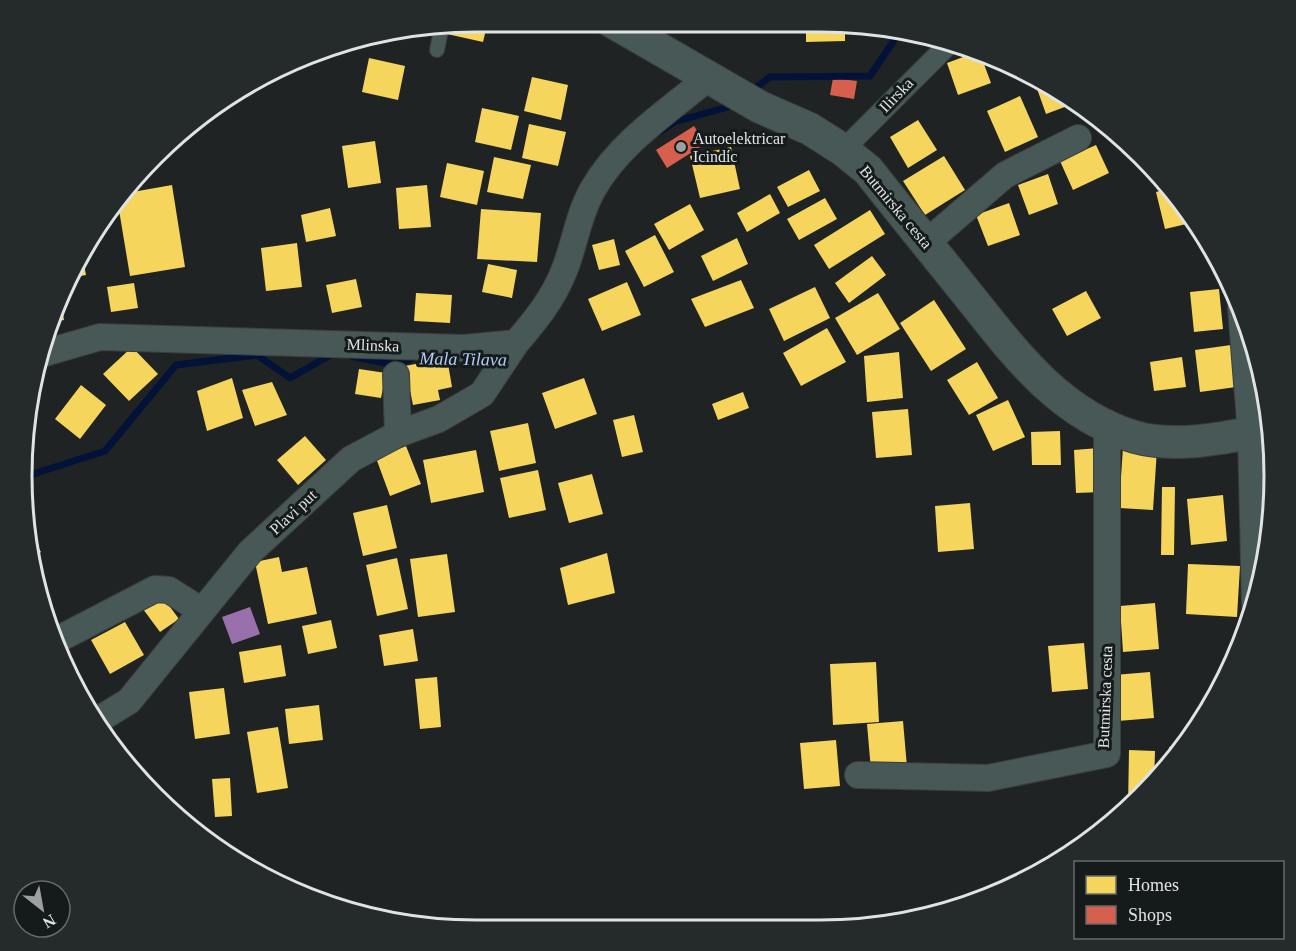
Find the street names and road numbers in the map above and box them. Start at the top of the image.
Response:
street label: Ilirska [876,74,916,116]
street label: Butmirska cesta [857,162,935,252]
street label: Mlinska [346,336,400,354]
street label: Plavi put [266,486,321,539]
street label: Butmirska cesta [1095,645,1115,749]

